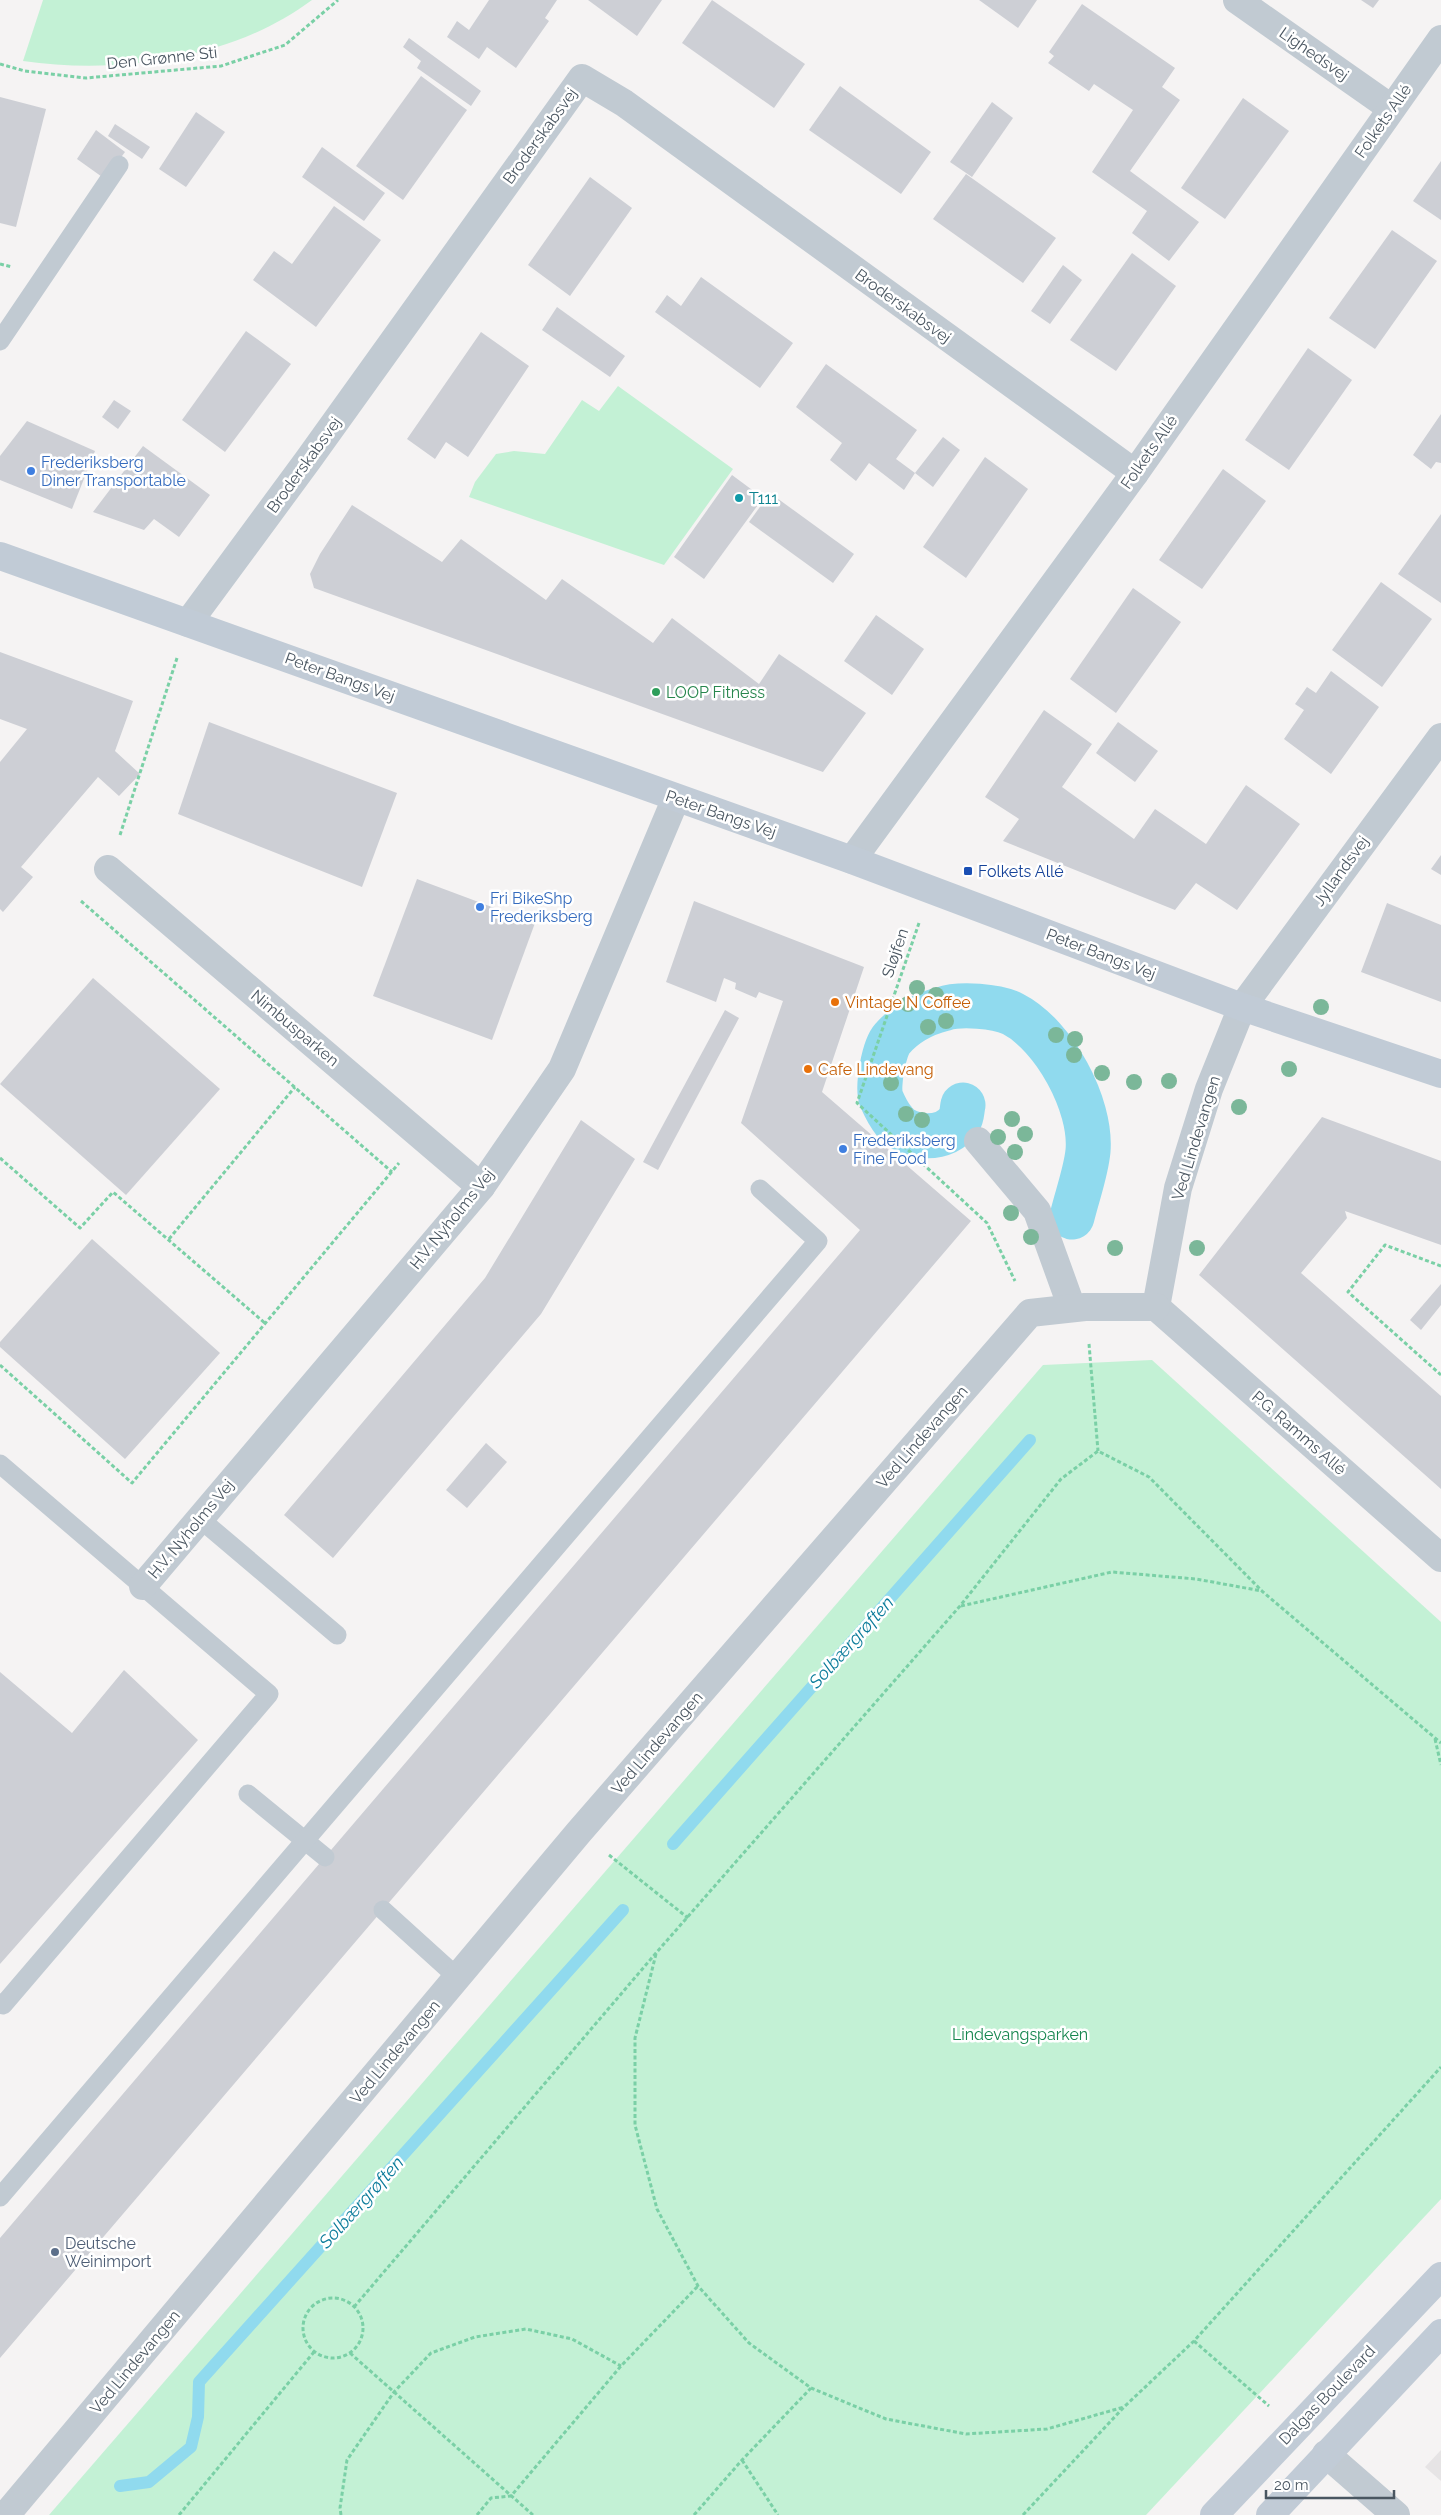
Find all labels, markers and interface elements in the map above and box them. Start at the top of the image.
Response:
street label: Lighedsvej [1276,23,1352,85]
street label: Den Grønne Sti [106,43,218,73]
street label: Folkets Allé [1351,80,1415,162]
street label: Broderskabsvej [499,84,581,188]
street label: Broderskabsvej [851,265,955,347]
street label: Folkets Allé [1117,411,1181,493]
street label: Broderskabsvej [263,413,345,517]
place label: Frederiksberg Diner Transportable [41,453,186,490]
marker: Frederiksberg Diner Transportable [25,465,37,477]
place label: T111 [749,489,778,508]
marker: T111 [733,492,745,504]
street label: Peter Bangs Vej [282,648,398,706]
place label: LOOP Fitness [666,683,765,702]
marker: LOOP Fitness [650,686,662,698]
street label: Peter Bangs Vej [663,786,779,842]
street label: Jyllandsvej [1309,832,1373,910]
place label: Folkets Allé [978,862,1064,881]
marker: Folkets Allé [962,865,974,877]
place label: Fri BikeShp Frederiksberg [490,889,593,926]
marker: Fri BikeShp Frederiksberg [474,901,486,913]
street label: Peter Bangs Vej [1044,924,1158,984]
street label: Sløjfen [878,926,912,980]
street label: Nimbusparken [247,986,343,1070]
place label: Vintage N Coffee [845,993,971,1012]
marker: Vintage N Coffee [829,996,841,1008]
place label: Cafe Lindevang [818,1060,934,1079]
marker: Cafe Lindevang [802,1063,814,1075]
street label: Ved Lindevangen [1168,1073,1224,1203]
place label: Frederiksberg Fine Food [853,1131,956,1168]
marker: Frederiksberg Fine Food [837,1143,849,1155]
street label: H.V. Nyholms Vej [406,1165,498,1273]
street label: Ved Lindevangen [872,1382,972,1492]
street label: P.G. Ramms Allé [1248,1387,1350,1479]
street label: H.V. Nyholms Vej [144,1476,238,1582]
water label: Solbærgrøften [804,1592,898,1693]
street label: Ved Lindevangen [607,1688,707,1798]
street label: Ved Lindevangen [346,1996,444,2108]
park label: Lindevangsparken [952,2025,1088,2044]
water label: Solbærgrøften [314,2152,408,2253]
place label: Deutsche Weinimport [65,2234,152,2271]
marker: Deutsche Weinimport [49,2246,61,2258]
street label: Ved Lindevangen [86,2306,184,2418]
street label: Dalgas Boulevard [1275,2341,1379,2449]
scale bar [1266,2468,1394,2500]
text: 20 m [1274,2476,1309,2494]

